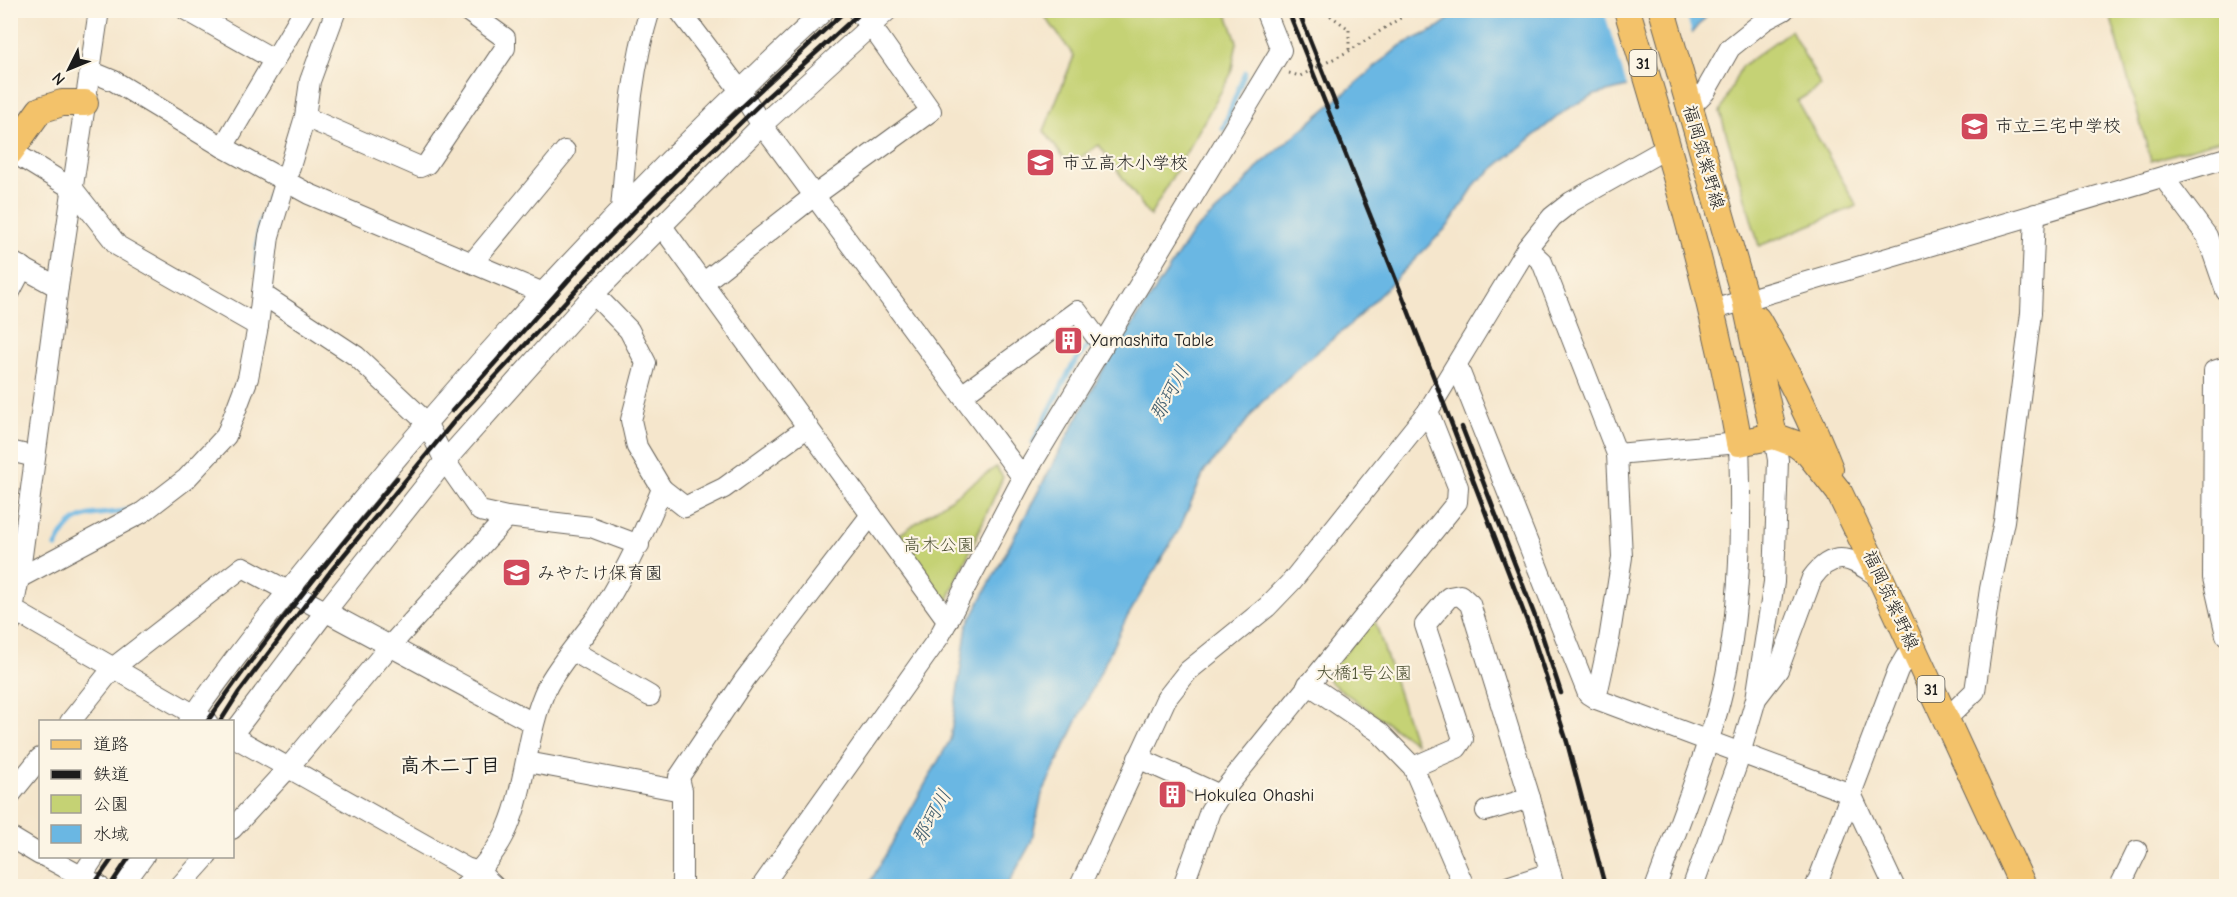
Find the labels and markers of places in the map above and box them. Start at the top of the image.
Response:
school or university icon: 市立三宅中学校 [1958,110,1990,142]
place label: 市立三宅中学校 [1995,116,2121,137]
school or university icon: 市立高木小学校 [1025,147,1057,179]
place label: 市立高木小学校 [1062,153,1188,174]
building icon: Yamashita Table [1053,324,1085,356]
place label: Yamashita Table [1090,330,1214,351]
school or university icon: みやたけ保育園 [500,557,532,589]
place label: みやたけ保育園 [537,563,663,584]
building icon: Hokulea Ohashi [1157,779,1189,811]
place label: Hokulea Ohashi [1194,785,1314,806]

